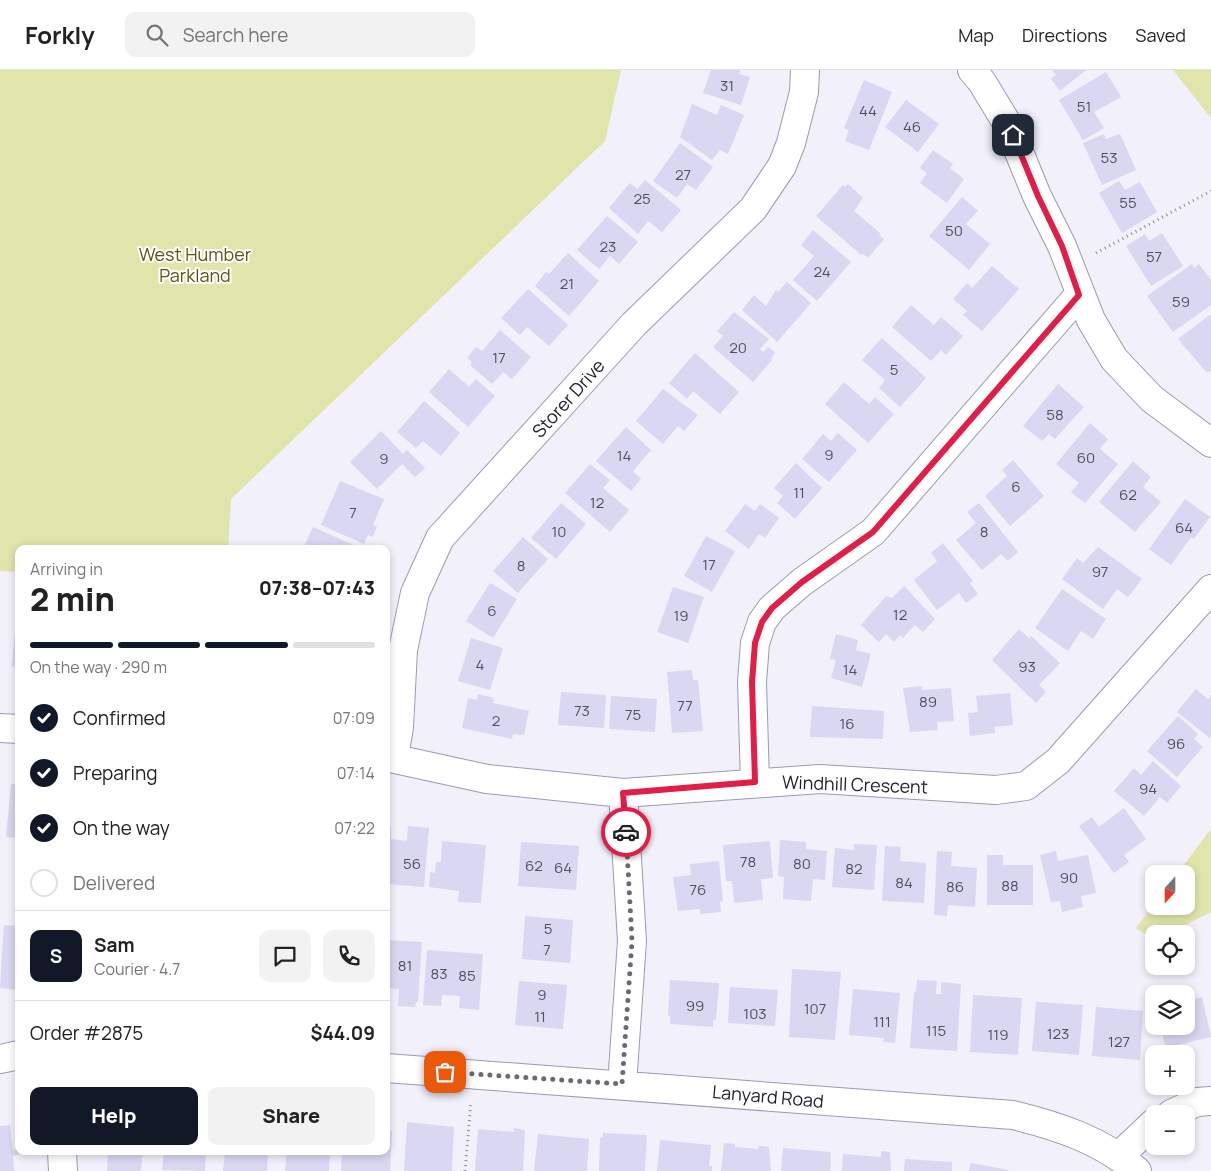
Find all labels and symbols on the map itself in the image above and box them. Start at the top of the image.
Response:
house number: 31 [720,75,734,96]
house number: 51 [1077,96,1091,117]
house number: 44 [859,100,877,121]
pin [992,114,1034,156]
house number: 46 [903,116,921,137]
house number: 53 [1101,147,1117,168]
house number: 27 [675,164,691,185]
house number: 25 [633,188,651,209]
house number: 55 [1119,192,1137,213]
house number: 50 [945,220,963,241]
house number: 23 [600,236,616,257]
park label: West Humber Parkland [139,242,252,287]
house number: 57 [1146,246,1162,267]
house number: 24 [813,261,831,282]
house number: 21 [560,273,574,294]
house number: 59 [1172,291,1190,312]
house number: 20 [729,337,747,358]
house number: 17 [492,347,506,368]
street label: Storer Drive [526,354,610,442]
house number: 5 [890,359,898,380]
house number: 58 [1046,404,1064,425]
house number: 9 [824,444,834,465]
house number: 14 [617,445,631,466]
house number: 60 [1077,447,1095,468]
house number: 9 [379,448,389,469]
house number: 6 [1011,476,1021,497]
house number: 11 [793,482,805,503]
house number: 62 [1119,484,1137,505]
house number: 12 [590,492,604,513]
house number: 7 [349,502,357,523]
house number: 64 [1175,517,1193,538]
house number: 10 [552,521,567,542]
house number: 8 [980,521,988,542]
house number: 17 [702,554,716,575]
house number: 8 [517,555,525,576]
house number: 97 [1092,561,1108,582]
house number: 6 [487,600,497,621]
house number: 12 [893,604,907,625]
house number: 19 [673,605,689,626]
house number: 4 [476,654,485,675]
house number: 93 [1018,656,1036,677]
house number: 14 [843,659,857,680]
house number: 89 [919,691,937,712]
house number: 77 [677,695,693,716]
house number: 73 [574,700,590,721]
house number: 75 [625,704,641,725]
house number: 2 [492,710,500,731]
house number: 16 [839,713,855,734]
house number: 96 [1167,733,1185,754]
street label: Windhill Crescent [782,769,928,799]
house number: 94 [1139,778,1157,799]
courier [601,807,651,857]
house number: 78 [740,851,756,872]
house number: 56 [403,853,421,874]
house number: 80 [793,853,811,874]
house number: 62 [525,855,543,876]
house number: 64 [554,857,572,878]
house number: 82 [845,858,863,879]
north arrow [1145,865,1195,915]
house number: 90 [1060,867,1078,888]
house number: 84 [895,872,913,893]
house number: 88 [1001,875,1019,896]
house number: 86 [946,876,964,897]
house number: 76 [690,879,706,900]
house number: 5 [544,918,552,939]
house number: 7 [543,939,551,960]
house number: 81 [398,955,412,976]
house number: 83 [430,963,448,984]
house number: 85 [458,965,476,986]
house number: 9 [537,984,547,1005]
house number: 99 [686,995,704,1016]
house number: 107 [804,998,826,1019]
house number: 103 [743,1003,767,1024]
house number: 11 [534,1006,546,1027]
house number: 111 [873,1011,891,1032]
house number: 115 [926,1020,946,1041]
house number: 123 [1047,1023,1069,1044]
house number: 119 [987,1024,1009,1045]
house number: 127 [1108,1031,1130,1052]
pin [424,1051,466,1093]
street label: Lanyard Road [711,1079,825,1113]

